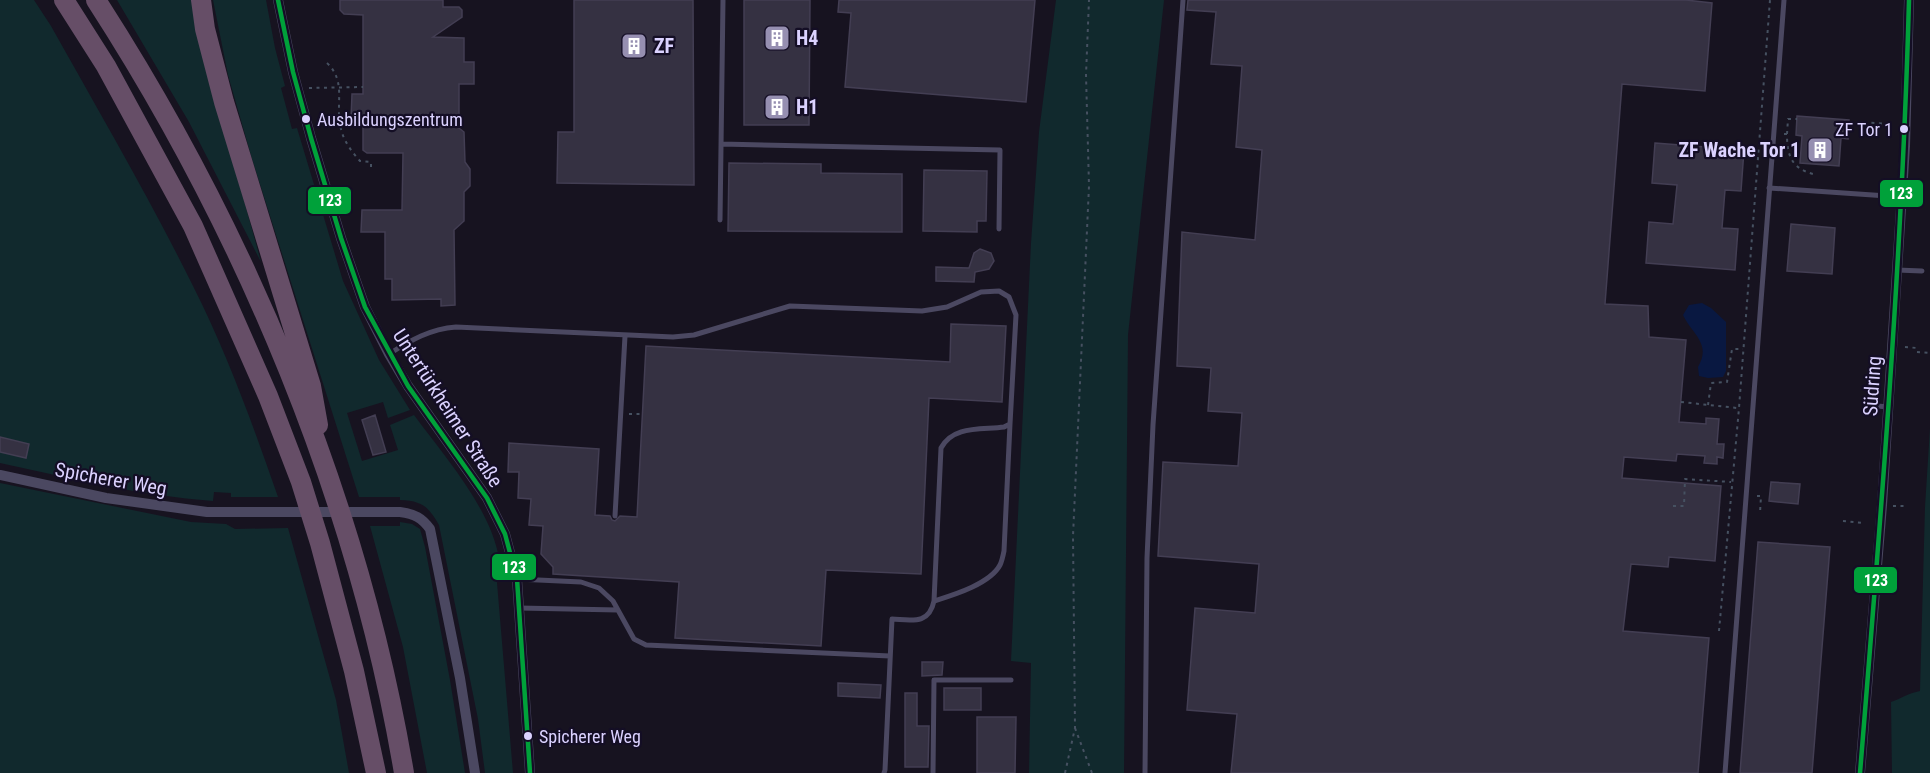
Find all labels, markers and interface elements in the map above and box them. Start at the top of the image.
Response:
building icon: H4 [762,23,792,53]
place label: H4 [796,26,818,50]
building icon: ZF [619,31,649,61]
place label: ZF [654,34,675,58]
building icon: H1 [762,92,792,122]
place label: H1 [796,95,818,119]
place label: Ausbildungszentrum [317,109,463,130]
marker: Ausbildungszentrum [300,113,312,125]
place label: ZF Tor 1 [1835,119,1893,140]
marker: ZF Tor 1 [1898,123,1910,135]
building icon: ZF Wache Tor 1 [1805,135,1835,165]
place label: ZF Wache Tor 1 [1678,138,1800,162]
line badge: 123 [1879,179,1924,208]
text: 123 [1889,184,1913,203]
line badge: 123 [307,186,352,215]
text: 123 [318,191,342,210]
street label: Untertürkheimer Straße [388,324,508,492]
street label: Südring [1858,355,1886,417]
street label: Spicherer Weg [53,457,169,501]
line badge: 123 [491,553,537,581]
text: 123 [502,558,526,577]
line badge: 123 [1853,566,1898,594]
text: 123 [1864,571,1888,590]
place label: Spicherer Weg [539,726,641,747]
marker: Spicherer Weg [522,730,534,742]

